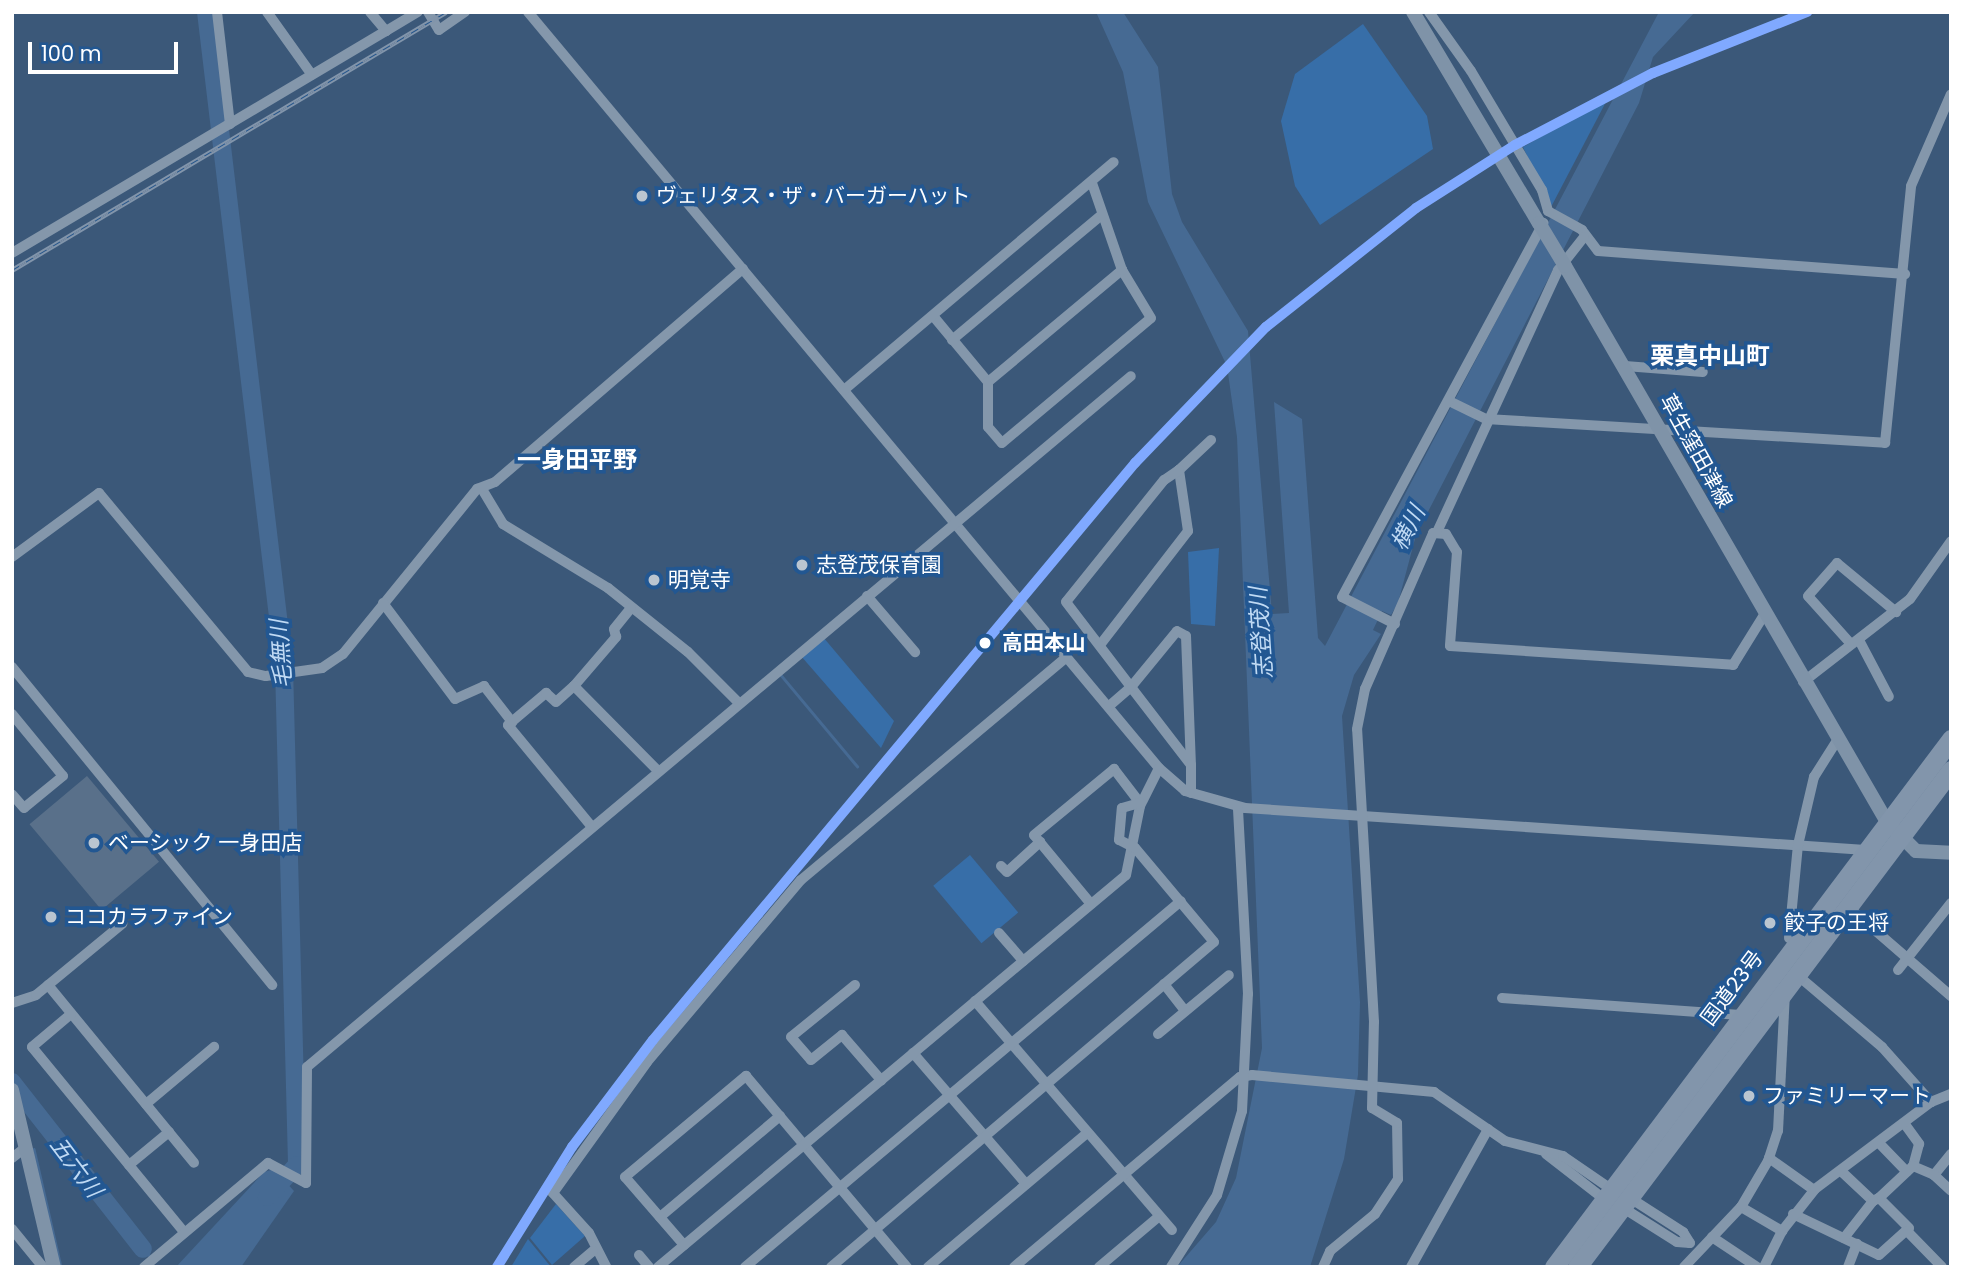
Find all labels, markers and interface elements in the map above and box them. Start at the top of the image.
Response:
scale bar [32,28,182,72]
text: 100 m [41,39,101,68]
place label: ヴェリタス・ザ・バーガーハット [656,183,971,209]
marker: ヴェリタス・ザ・バーガーハット [634,188,650,204]
district label: 栗真中山町 [1650,342,1770,370]
street label: 草生窪田津線 [1654,390,1738,512]
district label: 一身田平野 [517,446,637,474]
water label: 横川 [1385,501,1431,555]
place label: 志登茂保育園 [816,552,942,578]
marker: 志登茂保育園 [794,557,810,573]
place label: 明覚寺 [668,567,731,593]
marker: 明覚寺 [646,572,662,588]
water label: 志登茂川 [1244,586,1278,680]
water label: 毛無川 [265,619,297,689]
place label: 高田本山 [1002,630,1086,656]
marker: 高田本山 [974,632,996,654]
place label: ベーシック 一身田店 [108,830,303,856]
marker: ベーシック 一身田店 [86,835,102,851]
place label: ココカラファイン [65,904,233,930]
marker: ココカラファイン [43,909,59,925]
place label: 餃子の王将 [1784,910,1889,936]
marker: 餃子の王将 [1762,915,1778,931]
street label: 国道23号 [1696,945,1768,1031]
place label: ファミリーマート [1763,1083,1931,1109]
marker: ファミリーマート [1741,1088,1757,1104]
water label: 五六川 [44,1131,108,1203]

